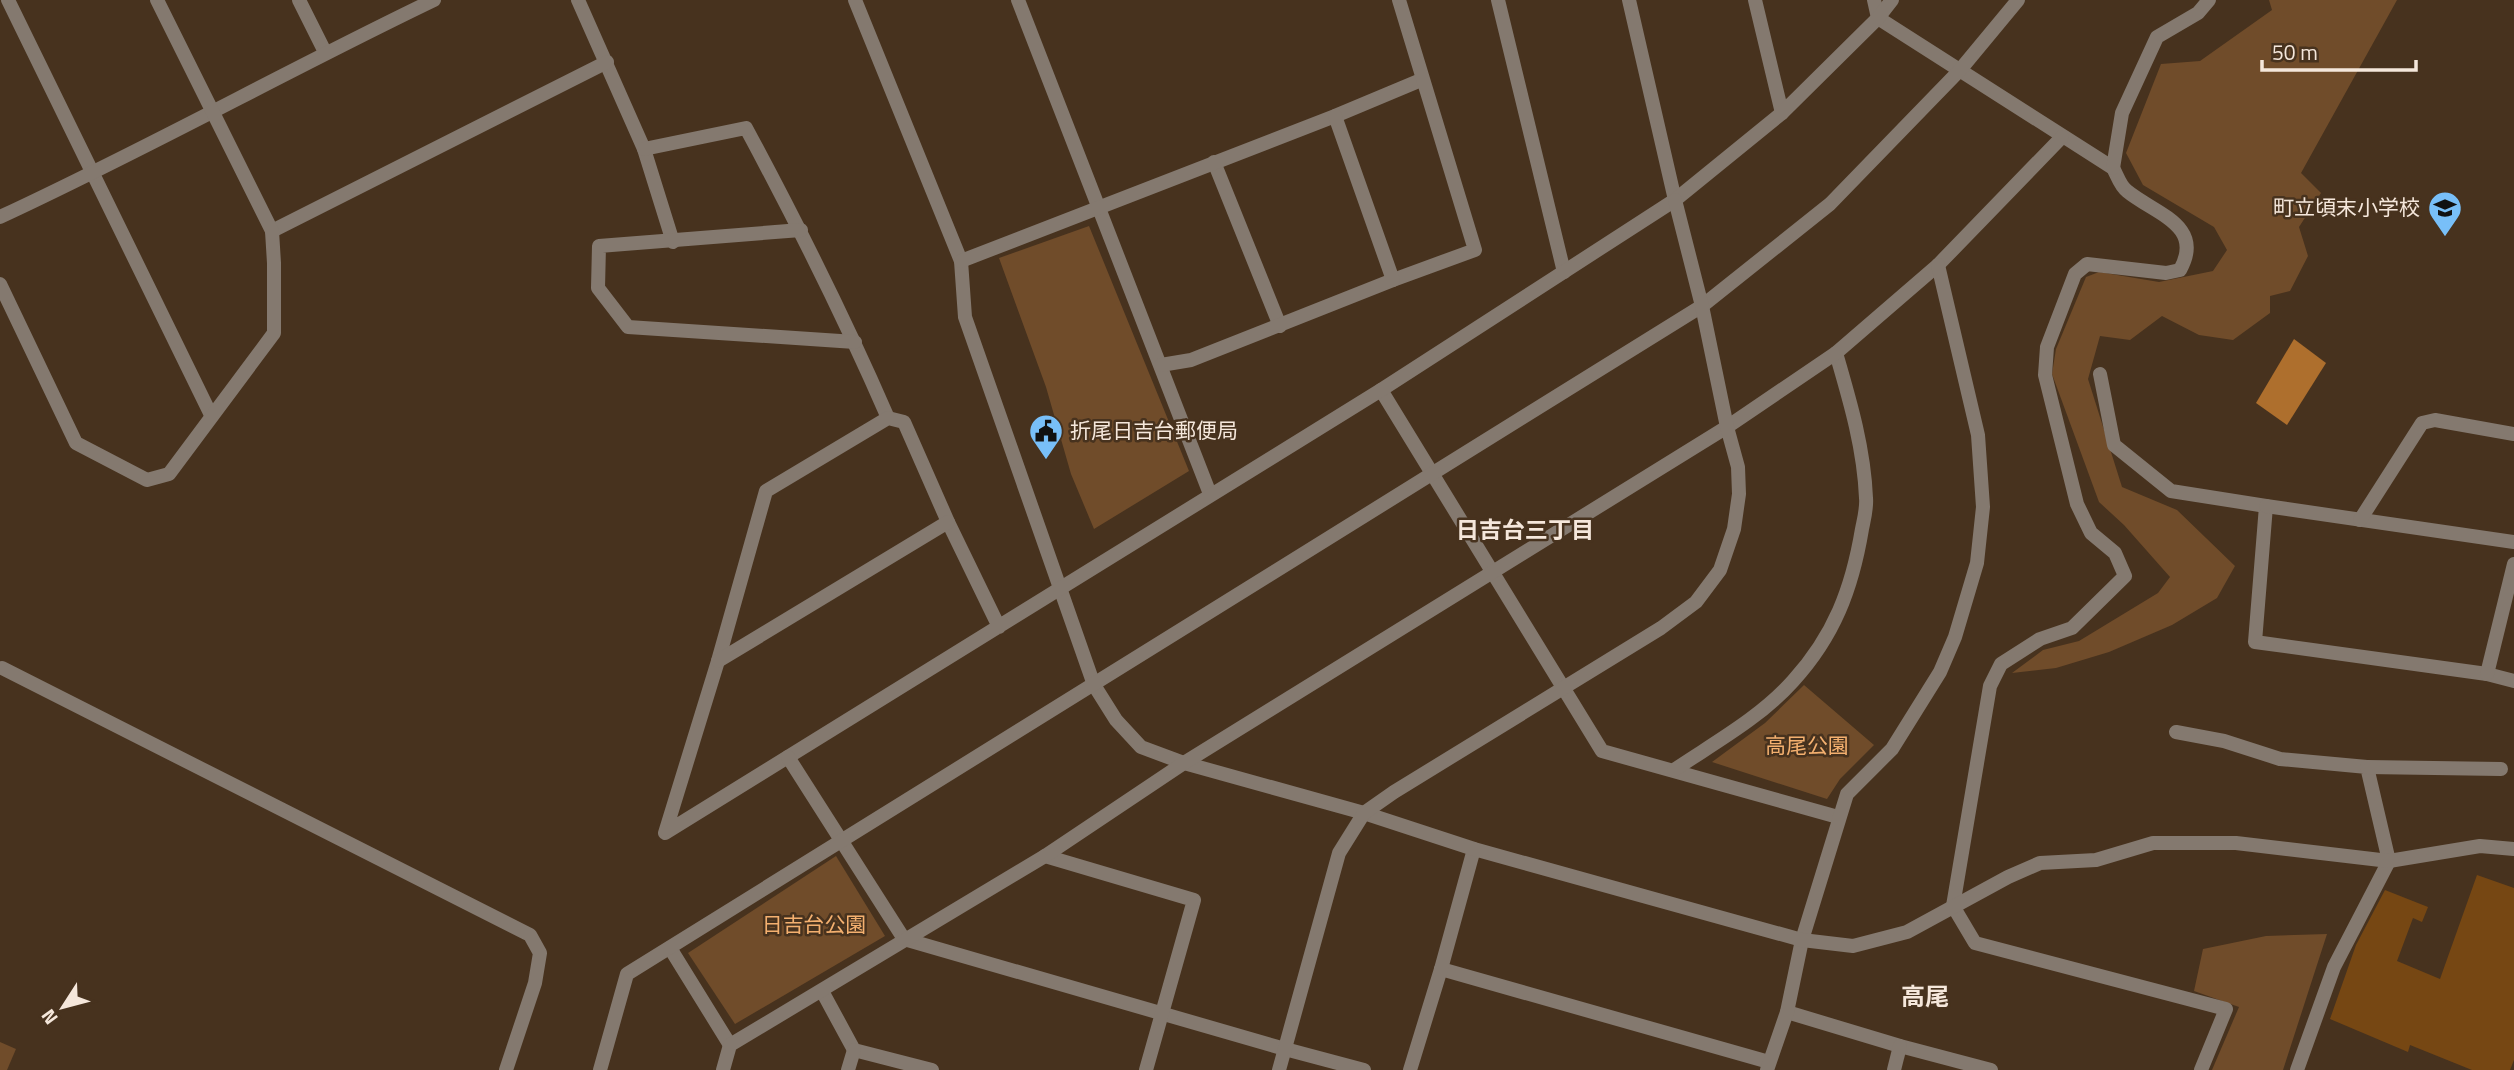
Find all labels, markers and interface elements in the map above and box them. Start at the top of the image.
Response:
scale bar [2262,28,2416,72]
text: 50 m [2272,36,2318,68]
school or university icon: 町立頃末小学校 [2426,189,2464,238]
place label: 町立頃末小学校 [2273,191,2420,223]
public building icon: 折尾日吉台郵便局 [1027,412,1065,461]
place label: 折尾日吉台郵便局 [1070,414,1238,446]
district label: 日吉台三丁目 [1456,512,1594,547]
park label: 高尾公園 [1765,729,1849,761]
park label: 日吉台公園 [762,908,867,940]
north arrow [28,972,98,1042]
district label: 高尾 [1901,978,1949,1014]
text: N [33,1003,64,1031]

